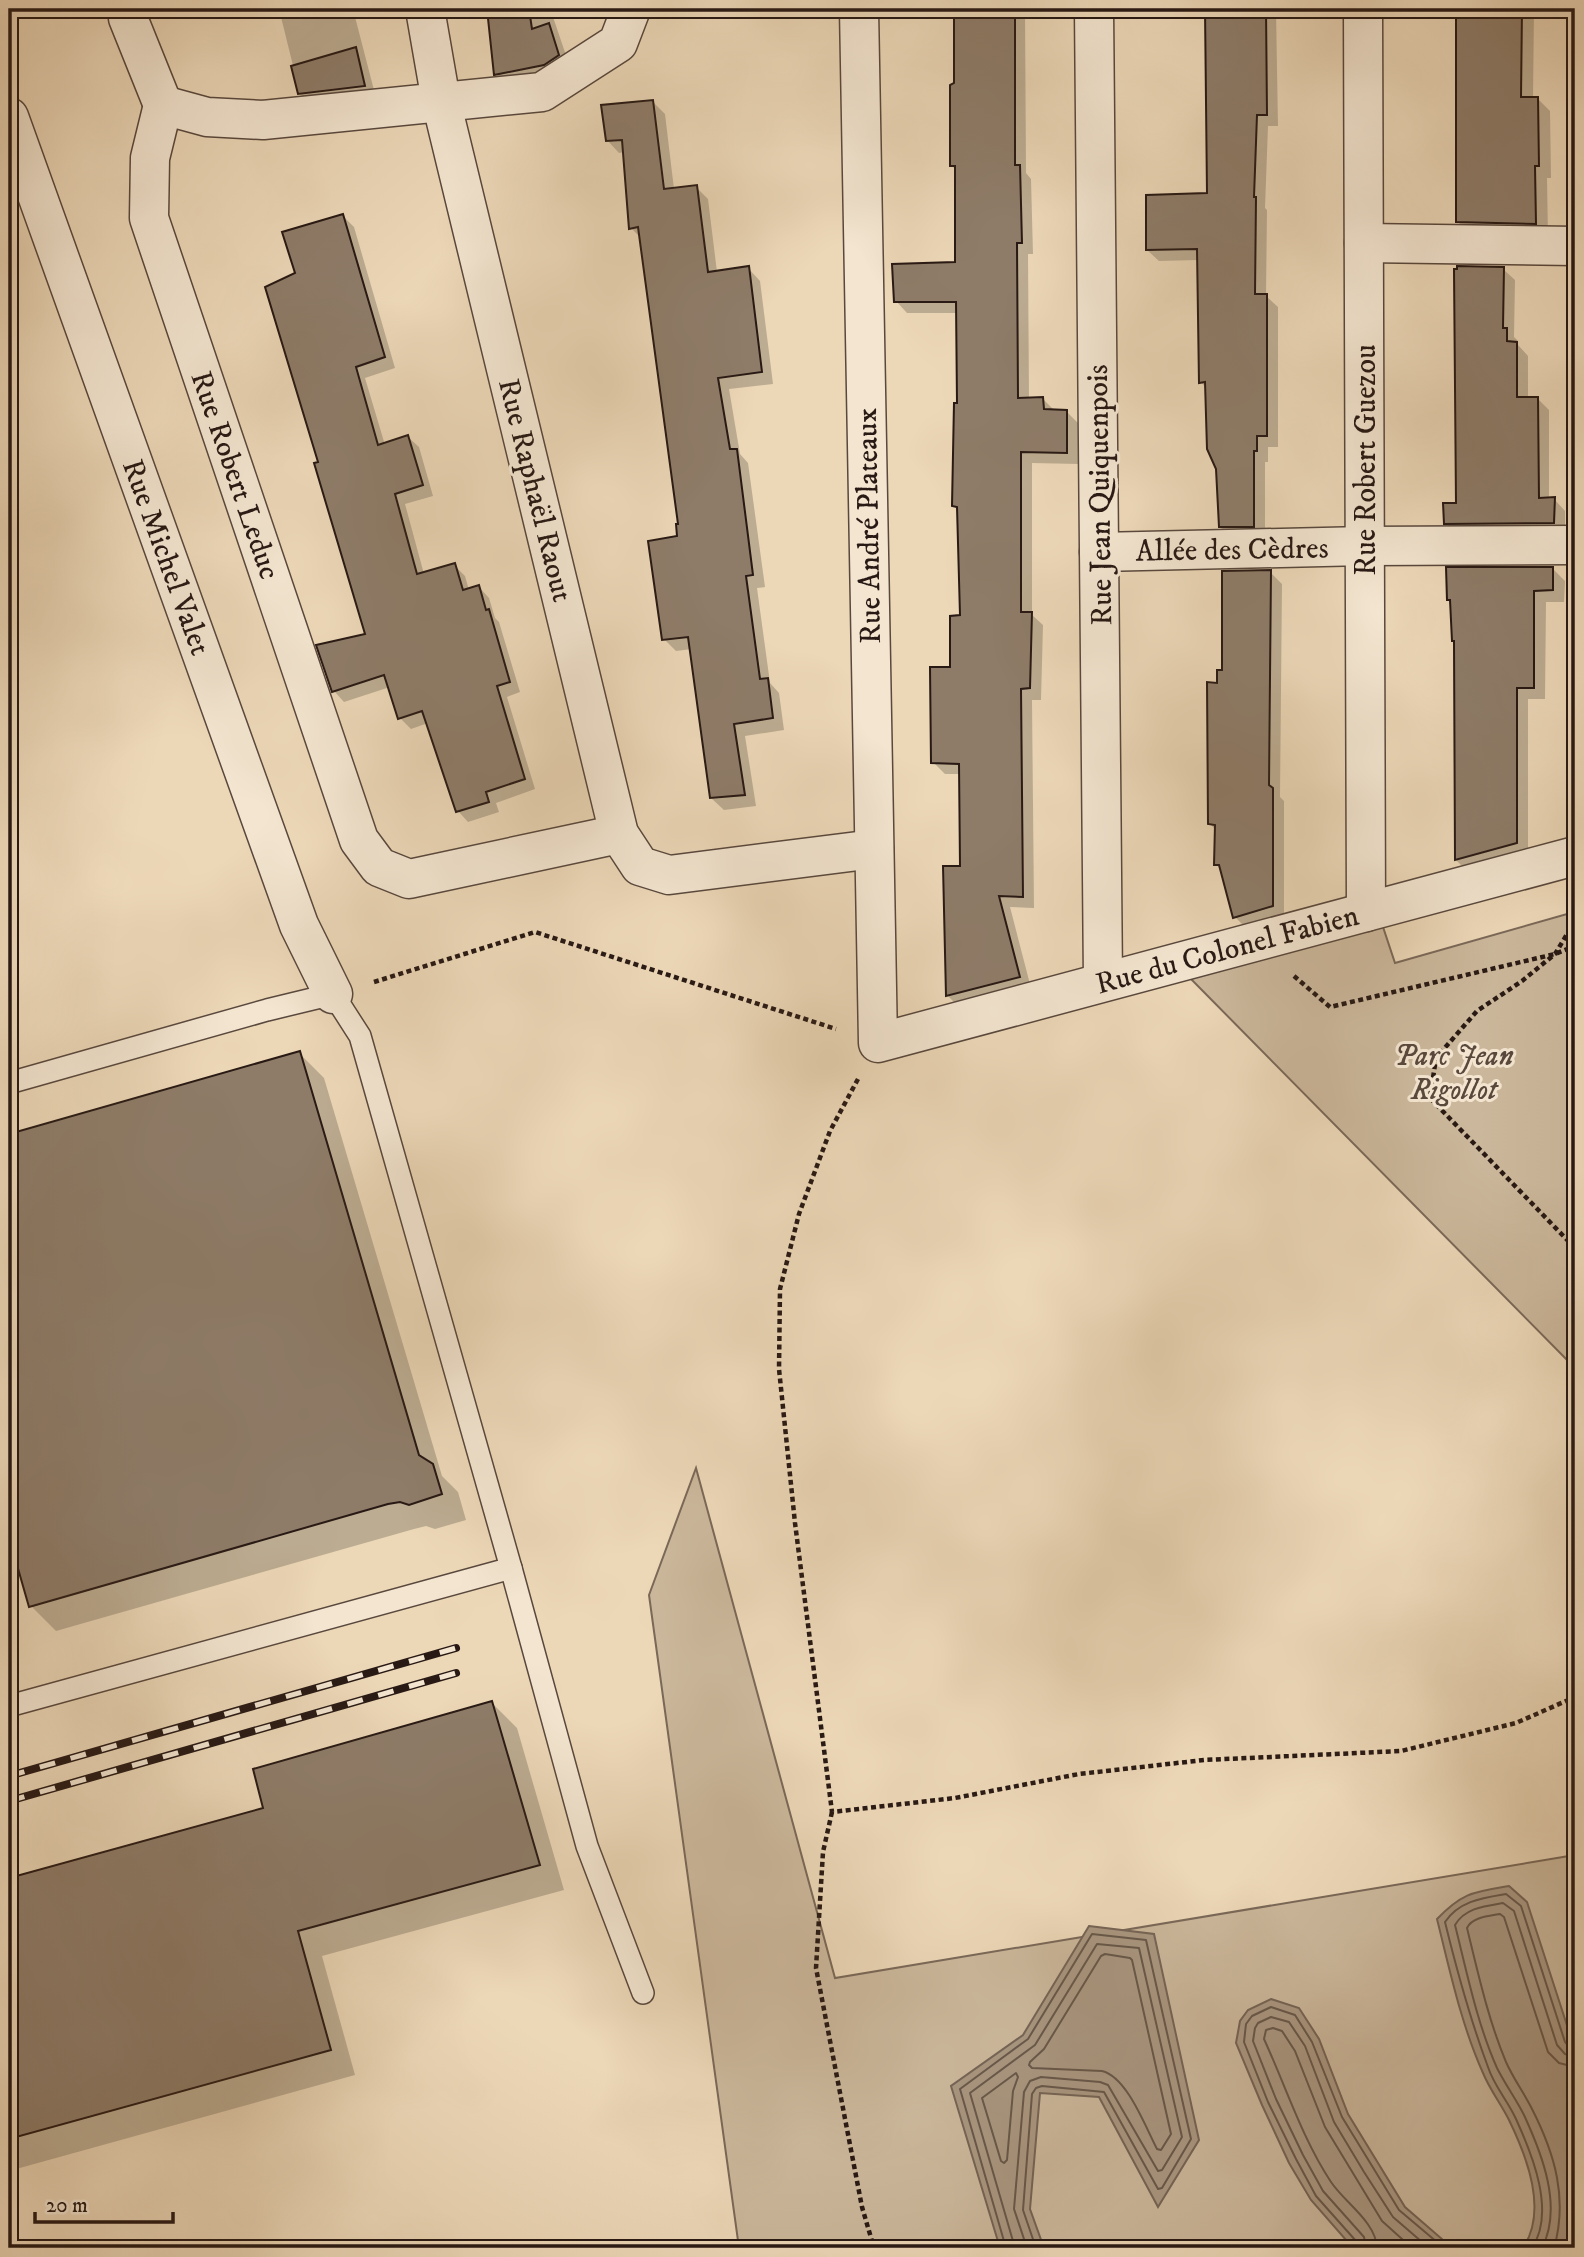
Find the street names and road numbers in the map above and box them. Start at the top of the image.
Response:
street label: Rue Robert Guezou [1348,344,1385,576]
street label: Rue Jean Quiquenpois [1080,364,1121,626]
street label: Rue Robert Leduc [182,366,288,585]
street label: Rue Raphaël Raout [489,375,580,606]
street label: Rue André Plateaux [849,407,890,644]
street label: Rue Michel Valet [113,455,218,660]
street label: Allée des Cèdres [1135,530,1329,571]
street label: Rue du Colonel Fabien [1092,897,1363,1003]

